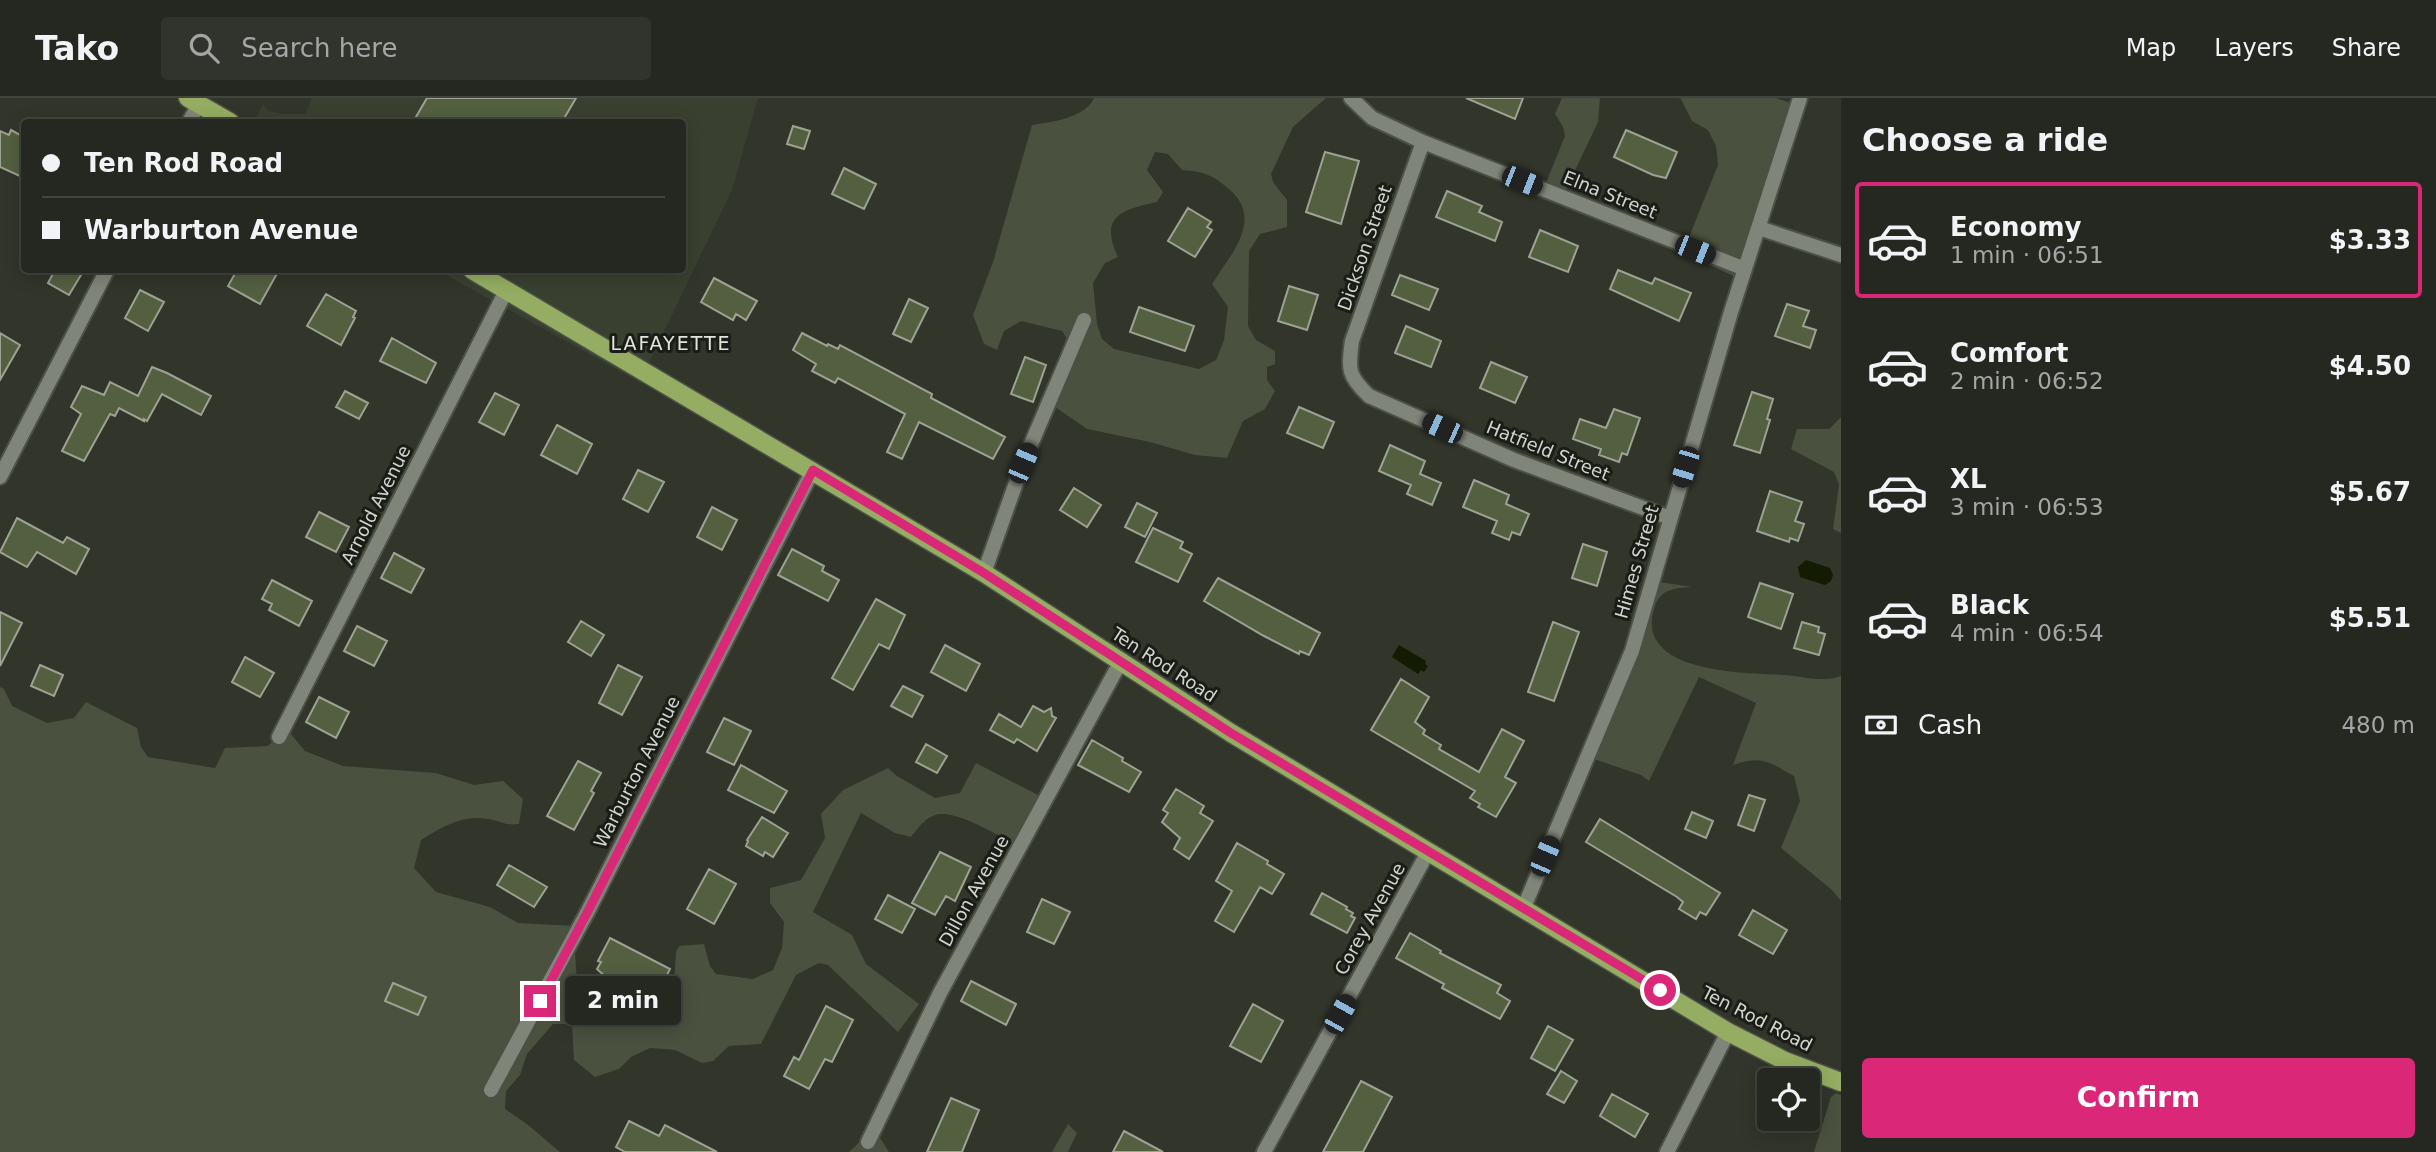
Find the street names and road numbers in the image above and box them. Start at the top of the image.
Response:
street label: Elna Street [1560,166,1660,223]
street label: Dickson Street [1333,182,1396,313]
street label: Hatfield Street [1484,416,1613,485]
street label: Arnold Avenue [336,442,415,568]
street label: Himes Street [1610,503,1663,621]
street label: Ten Rod Road [1107,622,1221,706]
street label: Warburton Avenue [589,692,684,851]
street label: Dillon Avenue [934,831,1013,950]
street label: Corey Avenue [1330,859,1409,978]
street label: Ten Rod Road [1698,981,1816,1055]

